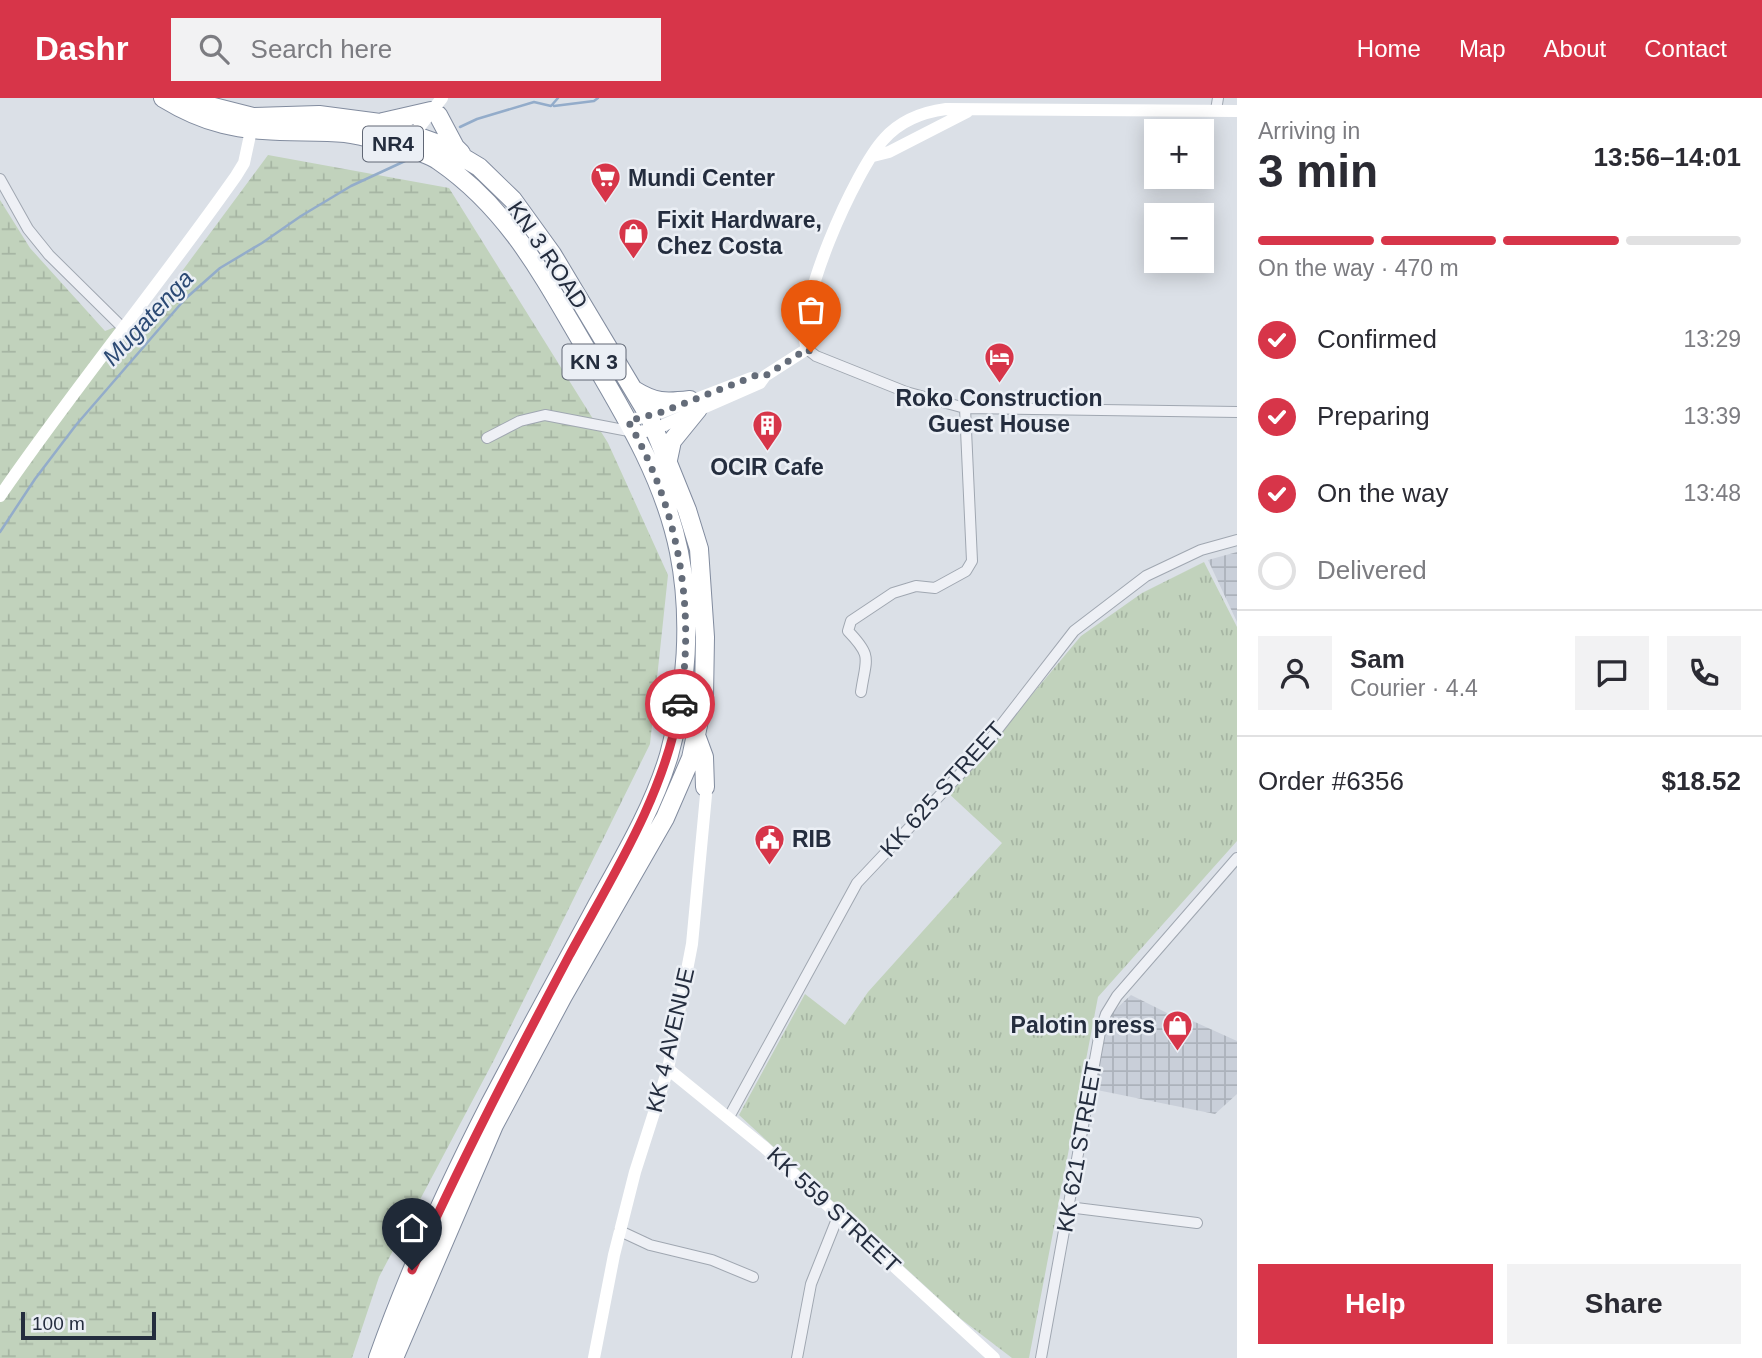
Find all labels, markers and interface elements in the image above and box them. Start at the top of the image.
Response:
search box [171,18,661,81]
text: Dashr [35,30,129,67]
icon: search [195,30,233,68]
text: Search here [251,34,392,64]
text: Home [1357,35,1421,62]
text: Map [1459,35,1506,62]
text: About [1544,35,1606,62]
text: Contact [1644,35,1727,62]
text: Arriving in [1258,118,1360,144]
map controls [1144,119,1214,273]
button: + [1144,119,1214,189]
road number: NR4 [363,126,423,162]
text: 13:56–14:01 [1594,142,1741,172]
text: 3 min [1258,145,1378,197]
supermarket icon: Mundi Center [588,161,622,205]
place label: Mundi Center [628,165,775,191]
street label: KN 3 ROAD [503,196,593,314]
button: − [1144,203,1214,273]
place label: Fixit Hardware, Chez Costa [657,207,822,259]
shop icon: Fixit Hardware, Chez Costa [617,216,651,260]
text: On the way · 470 m [1258,255,1459,281]
water label: Mugatenga [97,265,198,371]
pin [781,280,841,352]
icon: bag [792,291,830,329]
icon: check [1258,321,1296,359]
text: Confirmed [1317,324,1437,354]
text: 13:29 [1683,326,1741,352]
hotel icon: Roko Construction Guest House [982,340,1016,384]
road number: KN 3 [562,344,626,380]
place label: Roko Construction Guest House [896,385,1103,437]
icon: check [1258,398,1296,436]
text: Preparing [1317,401,1430,431]
text: 13:39 [1683,403,1741,429]
building icon: OCIR Cafe [750,409,784,453]
place label: OCIR Cafe [710,454,824,480]
icon: check [1258,475,1296,513]
text: On the way [1317,478,1449,508]
text: 13:48 [1683,480,1741,506]
text: Delivered [1317,555,1427,585]
button: person [1258,636,1332,710]
button: chat [1575,636,1649,710]
button: phone [1667,636,1741,710]
text: Sam [1350,644,1405,674]
courier [645,669,715,739]
text: Courier · 4.4 [1350,675,1478,701]
icon: car [661,685,699,723]
street label: KK 625 STREET [875,716,1009,862]
text: Order #6356 [1258,766,1404,796]
text: $18.52 [1661,766,1741,796]
public building icon: RIB [752,822,786,866]
place label: RIB [792,826,832,852]
street label: KK 4 AVENUE [641,965,699,1115]
shop icon: Palotin press [1161,1008,1195,1052]
place label: Palotin press [1011,1012,1155,1038]
street label: KK 621 STREET [1051,1060,1107,1234]
street label: KK 559 STREET [762,1142,906,1278]
pin [382,1198,442,1270]
icon: home [393,1209,431,1247]
button: Help [1258,1264,1493,1344]
button: Share [1507,1264,1741,1344]
scale bar [21,1309,156,1341]
text: 100 m [32,1313,85,1334]

